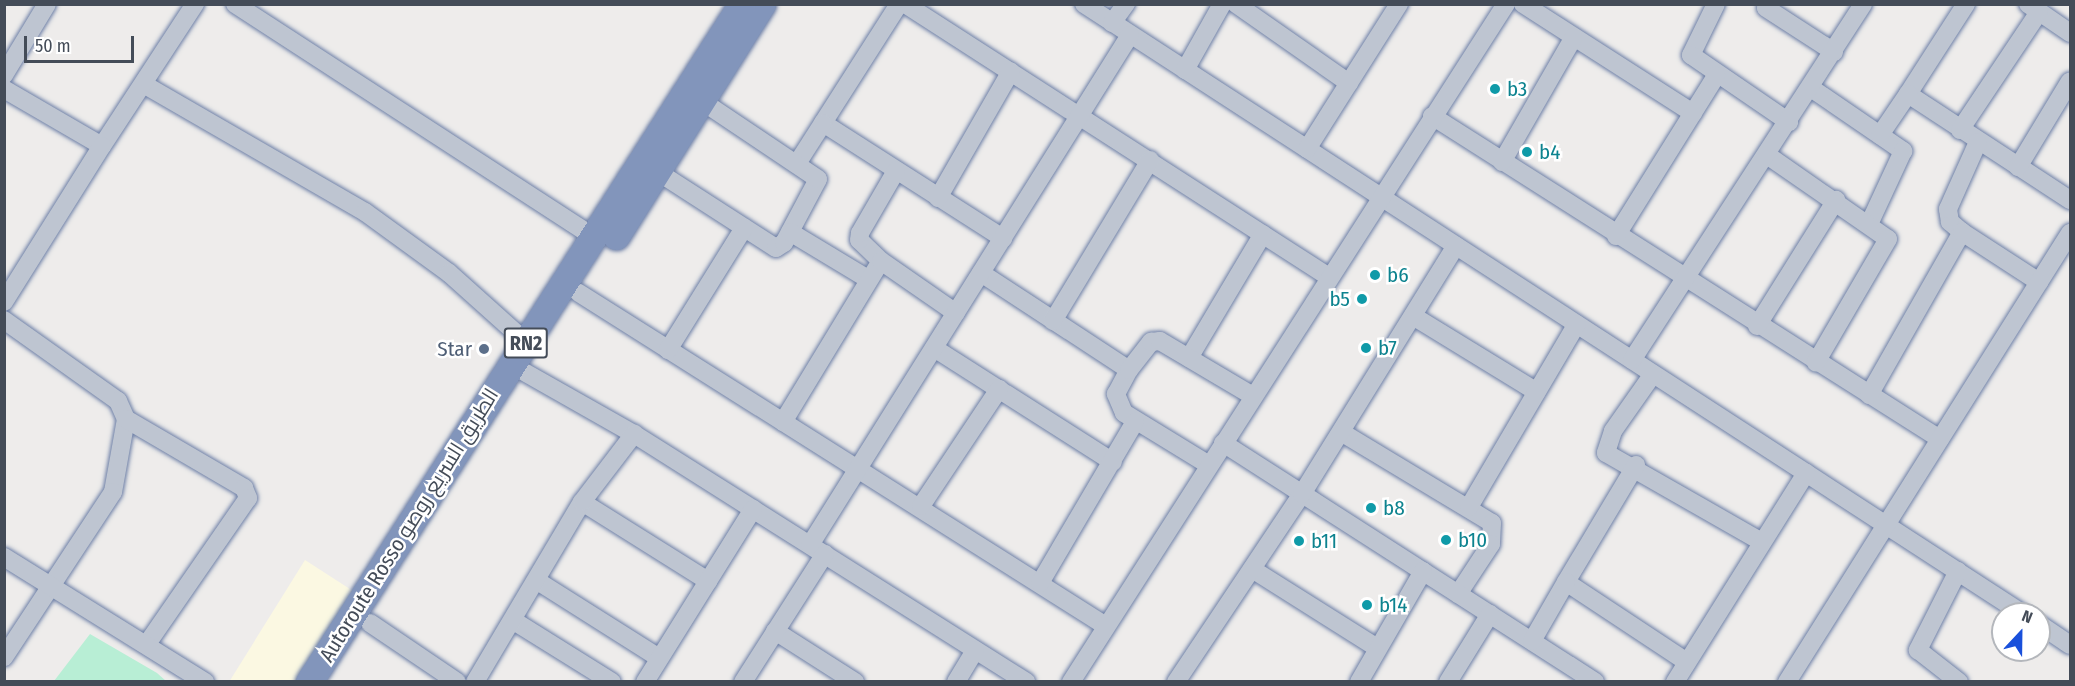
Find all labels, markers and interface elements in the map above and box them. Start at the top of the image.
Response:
scale bar [27,24,136,62]
text: 50 m [35,35,71,57]
place label: b3 [1507,76,1527,102]
marker: b3 [1488,82,1502,96]
place label: b4 [1539,139,1560,165]
marker: b4 [1520,145,1534,159]
place label: b6 [1387,262,1409,288]
marker: b6 [1368,268,1382,282]
place label: b5 [1329,286,1350,312]
marker: b5 [1355,292,1369,306]
road number: RN2 [504,326,548,360]
place label: b7 [1378,335,1397,361]
place label: Star [437,336,472,362]
marker: b7 [1359,341,1373,355]
marker: Star [477,342,491,356]
street label: Autoroute Rosso الطريق السريع روصو [314,384,504,666]
place label: b8 [1383,495,1405,521]
marker: b8 [1364,501,1378,515]
place label: b10 [1458,527,1487,553]
place label: b11 [1311,528,1337,554]
marker: b10 [1439,533,1453,547]
marker: b11 [1292,534,1306,548]
place label: b14 [1379,592,1407,618]
marker: b14 [1360,598,1374,612]
north arrow [1991,602,2051,662]
text: N [2019,606,2035,627]

